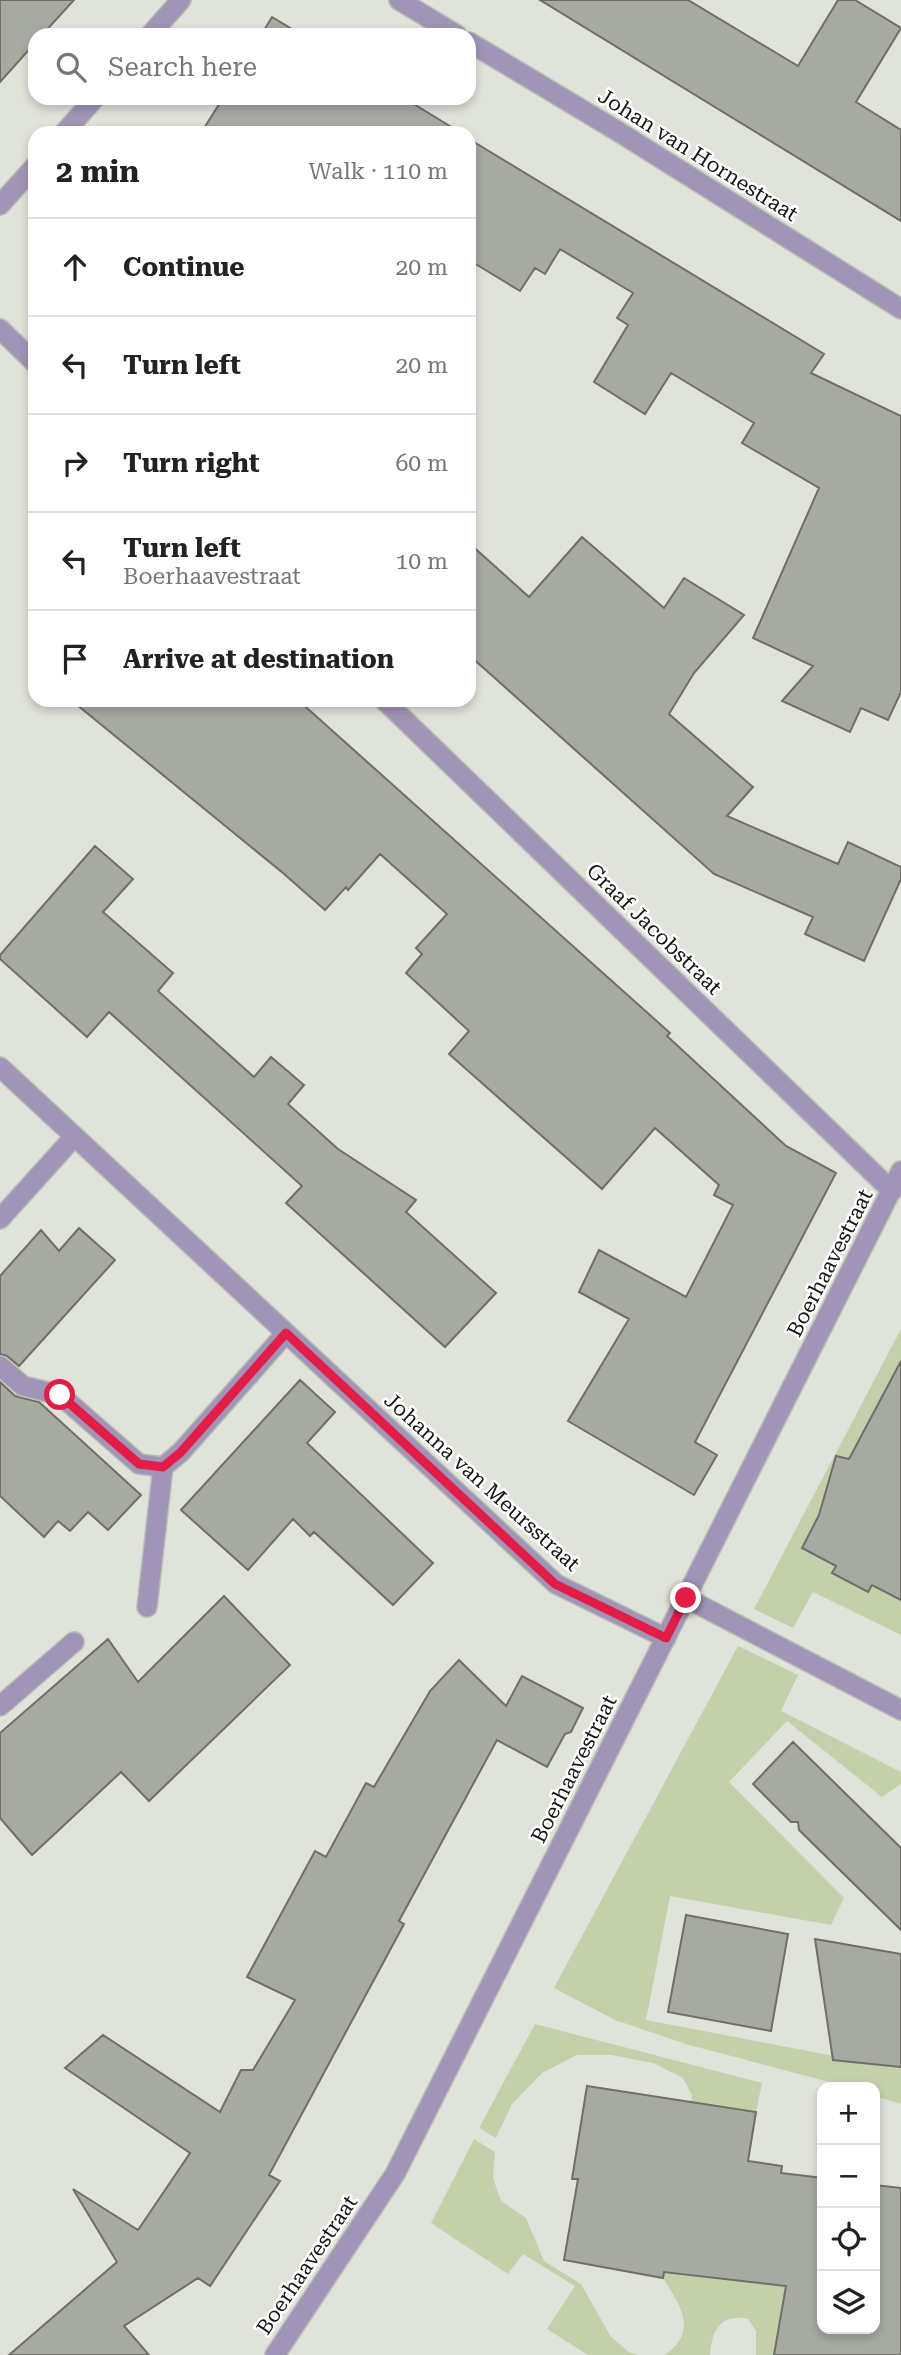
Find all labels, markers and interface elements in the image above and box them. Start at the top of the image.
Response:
search box [28,28,476,105]
icon: search [52,48,90,86]
text: Search here [108,52,257,82]
street label: Johan van Hornestraat [594,84,802,226]
text: 2 min [56,154,139,189]
text: Walk · 110 m [309,158,448,185]
icon: ahead [56,248,94,286]
text: Continue [123,252,245,282]
text: 20 m [395,254,448,281]
icon: left [56,346,94,384]
text: Turn left [123,350,241,380]
text: 20 m [395,352,448,379]
icon: right [56,444,94,482]
text: Turn right [123,448,259,478]
text: 60 m [395,450,448,477]
text: Turn left [123,533,241,563]
icon: left [56,542,94,580]
text: 10 m [395,548,448,575]
text: Boerhaavestraat [123,563,301,590]
icon: arrive [56,640,94,678]
text: Arrive at destination [123,644,394,674]
street label: Graaf Jacobstraat [582,859,726,1000]
street label: Boerhaavestraat [782,1185,878,1341]
route start [44,1379,75,1410]
street label: Johanna van Meursstraat [379,1388,585,1576]
route end [670,1582,701,1613]
street label: Boerhaavestraat [526,1691,622,1847]
map controls [817,2082,880,2334]
button: + [817,2082,880,2145]
button: − [817,2145,880,2208]
street label: Boerhaavestraat [252,2191,362,2339]
button: locate [817,2208,880,2271]
button: layers [817,2271,880,2334]

